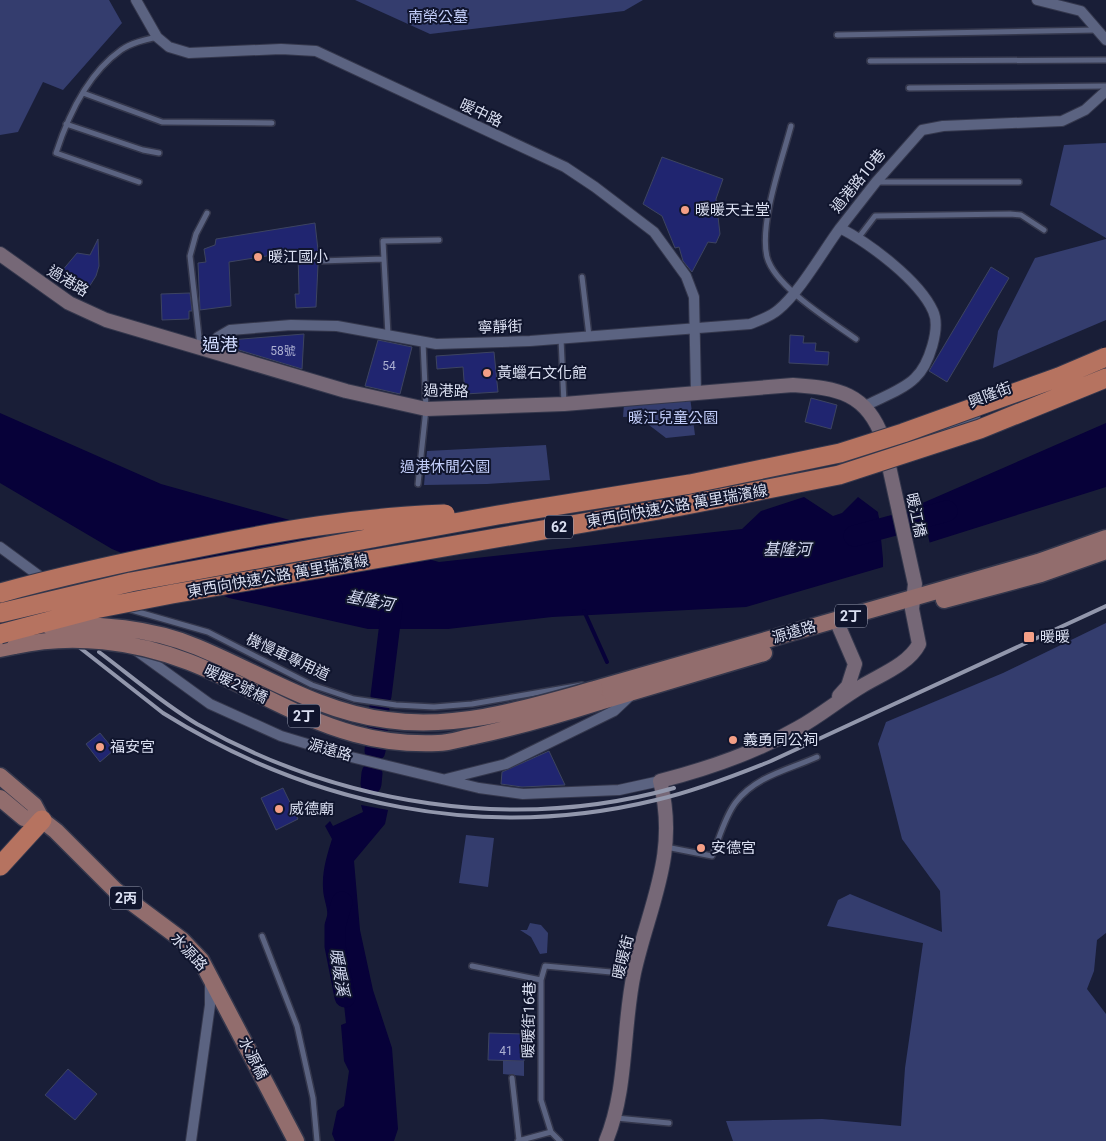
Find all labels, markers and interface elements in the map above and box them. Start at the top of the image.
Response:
park label: 南榮公墓 [408,8,468,26]
street label: 暖中路 [457,95,505,131]
street label: 過港路10巷 [827,145,889,217]
place label: 暖暖天主堂 [695,201,770,219]
marker: 暖暖天主堂 [679,204,691,216]
place label: 暖江國小 [268,248,328,266]
marker: 暖江國小 [252,251,264,263]
street label: 過港路 [44,262,92,300]
street label: 寧靜街 [477,317,523,337]
district label: 過港 [202,334,238,355]
house number: 58號 [270,344,296,358]
house number: 54 [382,359,396,373]
place label: 黃蠟石文化館 [497,364,587,382]
marker: 黃蠟石文化館 [481,367,493,379]
street label: 興隆街 [966,379,1014,411]
street label: 過港路 [423,382,469,400]
park label: 暖江兒童公園 [628,409,718,427]
park label: 過港休閒公園 [400,458,490,476]
street label: 東西向快速公路 萬里瑞濱線 [585,481,769,531]
street label: 暖江橋 [903,491,929,539]
road number: 62 [545,516,573,538]
water label: 基隆河 [763,540,814,559]
street label: 東西向快速公路 萬里瑞濱線 [186,551,370,601]
water label: 基隆河 [345,587,398,615]
road number: 2丁 [835,604,867,628]
street label: 源遠路 [770,617,818,647]
place label: 暖暖 [1040,628,1070,646]
street label: 機慢車專用道 [243,630,333,684]
marker: 暖暖 [1022,630,1036,644]
street label: 暖暖2號橋 [201,661,271,707]
road number: 2丁 [288,704,320,728]
place label: 義勇同公祠 [743,731,818,749]
marker: 義勇同公祠 [727,734,739,746]
street label: 源遠路 [306,735,354,765]
place label: 福安宮 [110,738,155,756]
marker: 福安宮 [94,741,106,753]
place label: 威德廟 [289,800,334,818]
marker: 威德廟 [273,803,285,815]
place label: 安德宮 [711,839,756,857]
marker: 安德宮 [695,842,707,854]
road number: 2丙 [110,886,142,910]
street label: 水源路 [167,929,211,975]
street label: 暖暖街 [609,933,637,981]
water label: 暖暖溪 [326,947,353,999]
street label: 暖暖街16巷 [519,981,539,1059]
street label: 水源橋 [235,1034,271,1082]
house number: 41 [499,1044,513,1058]

